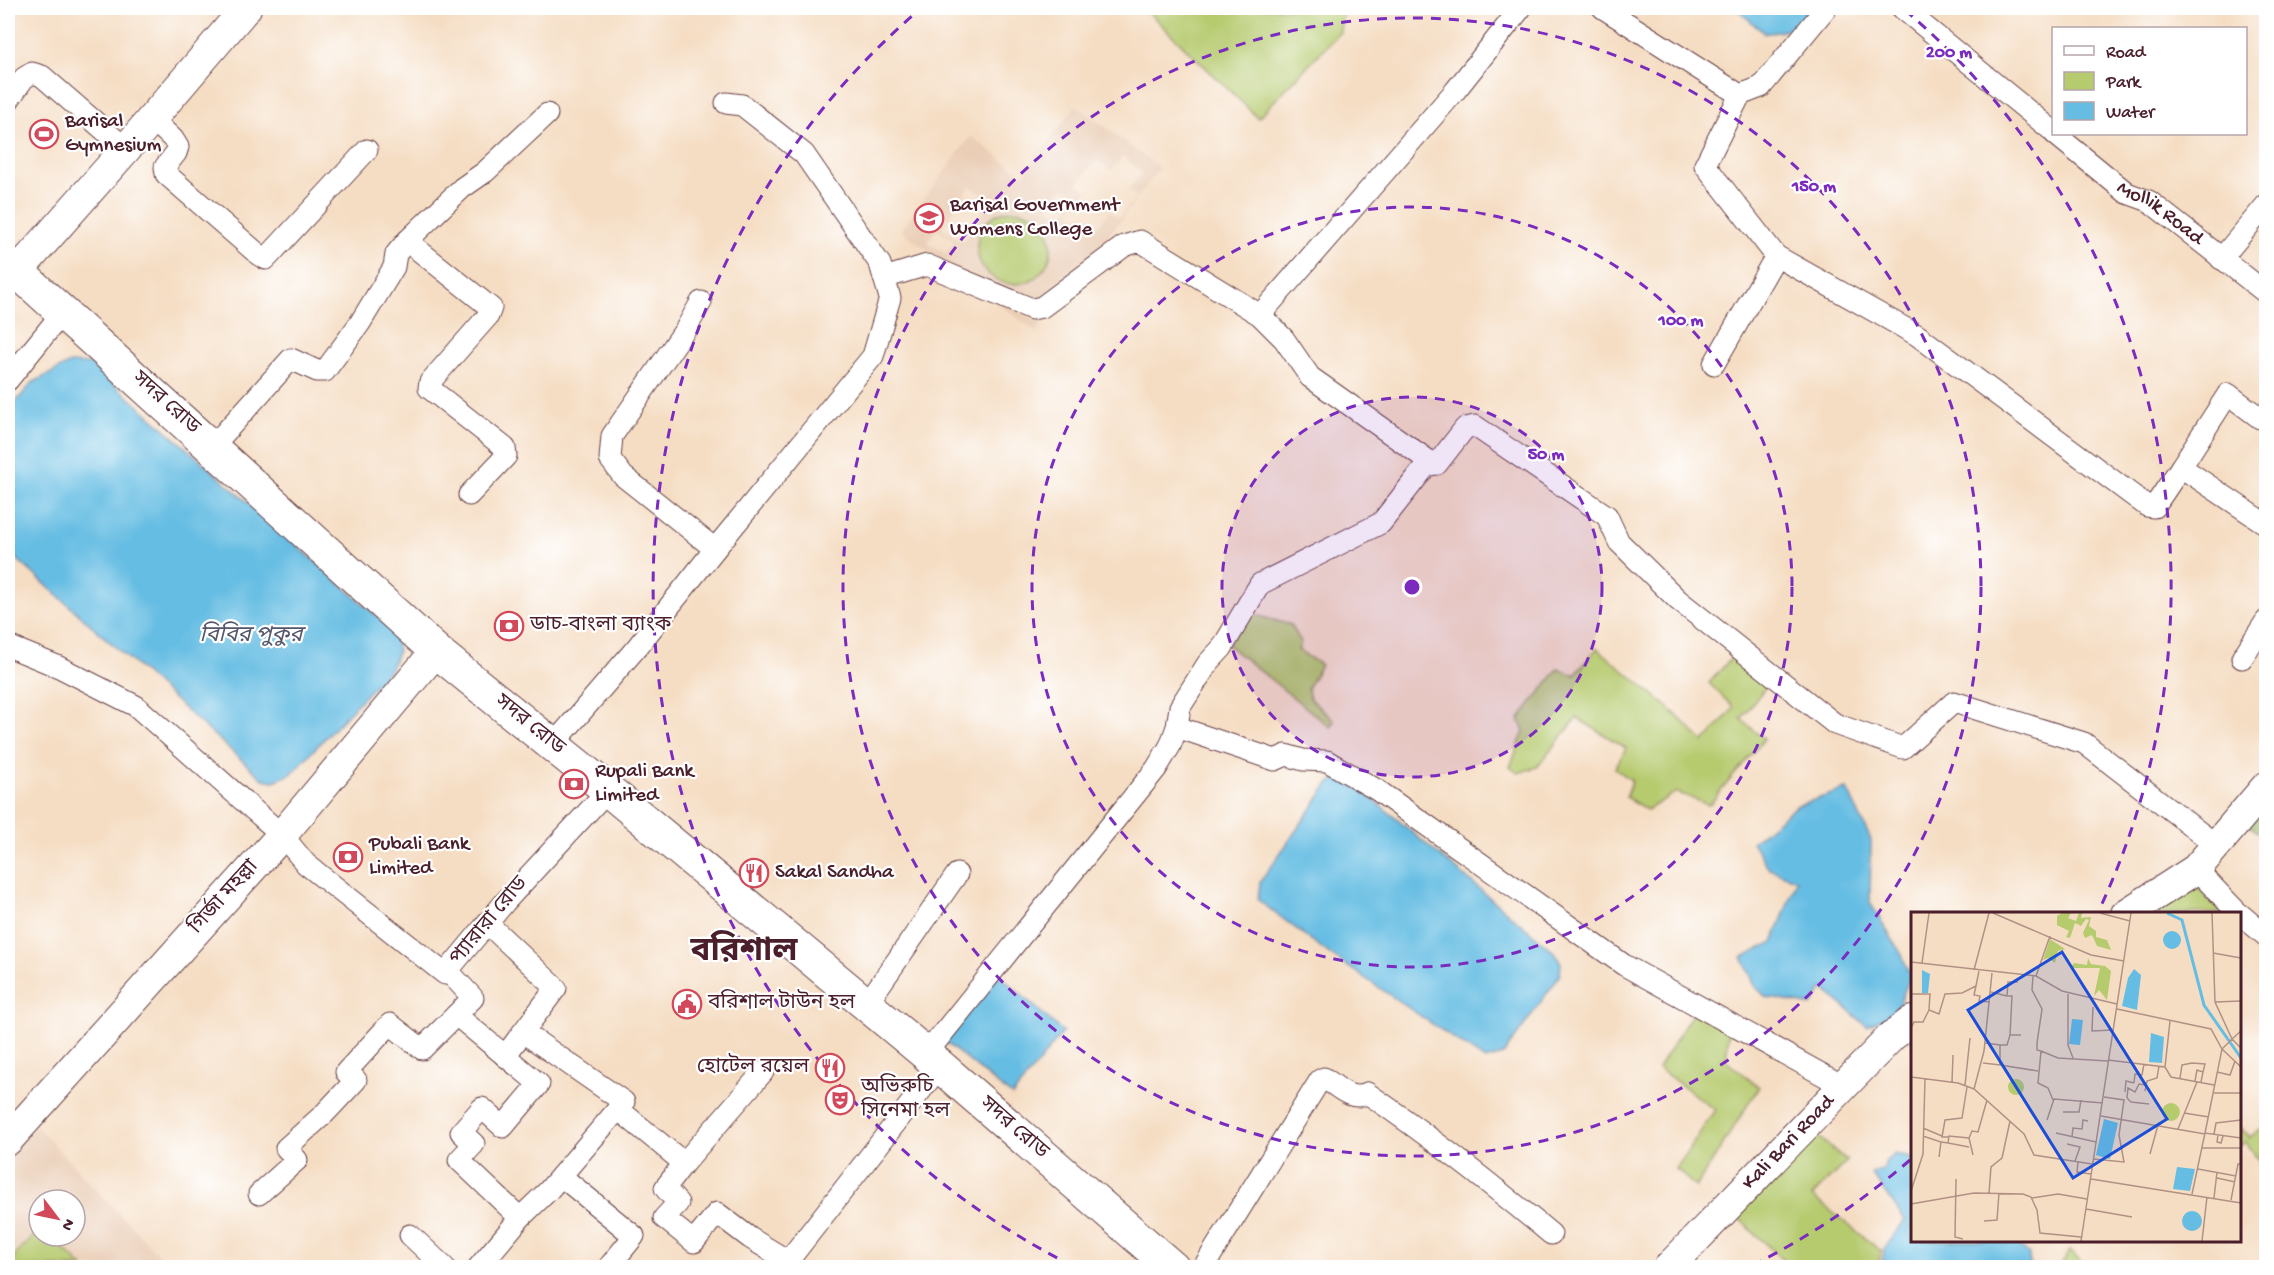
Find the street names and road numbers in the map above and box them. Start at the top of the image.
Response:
street label: Mollik Road [2111,176,2209,252]
street label: সদর রোড [125,366,205,442]
street label: সদর রোড [488,690,570,762]
street label: গির্জা মহল্লা [181,853,265,941]
street label: প্যারারা রোড [446,872,535,971]
street label: Kali Bari Road [1737,1089,1842,1196]
street label: সদর রোড [973,1092,1053,1166]

